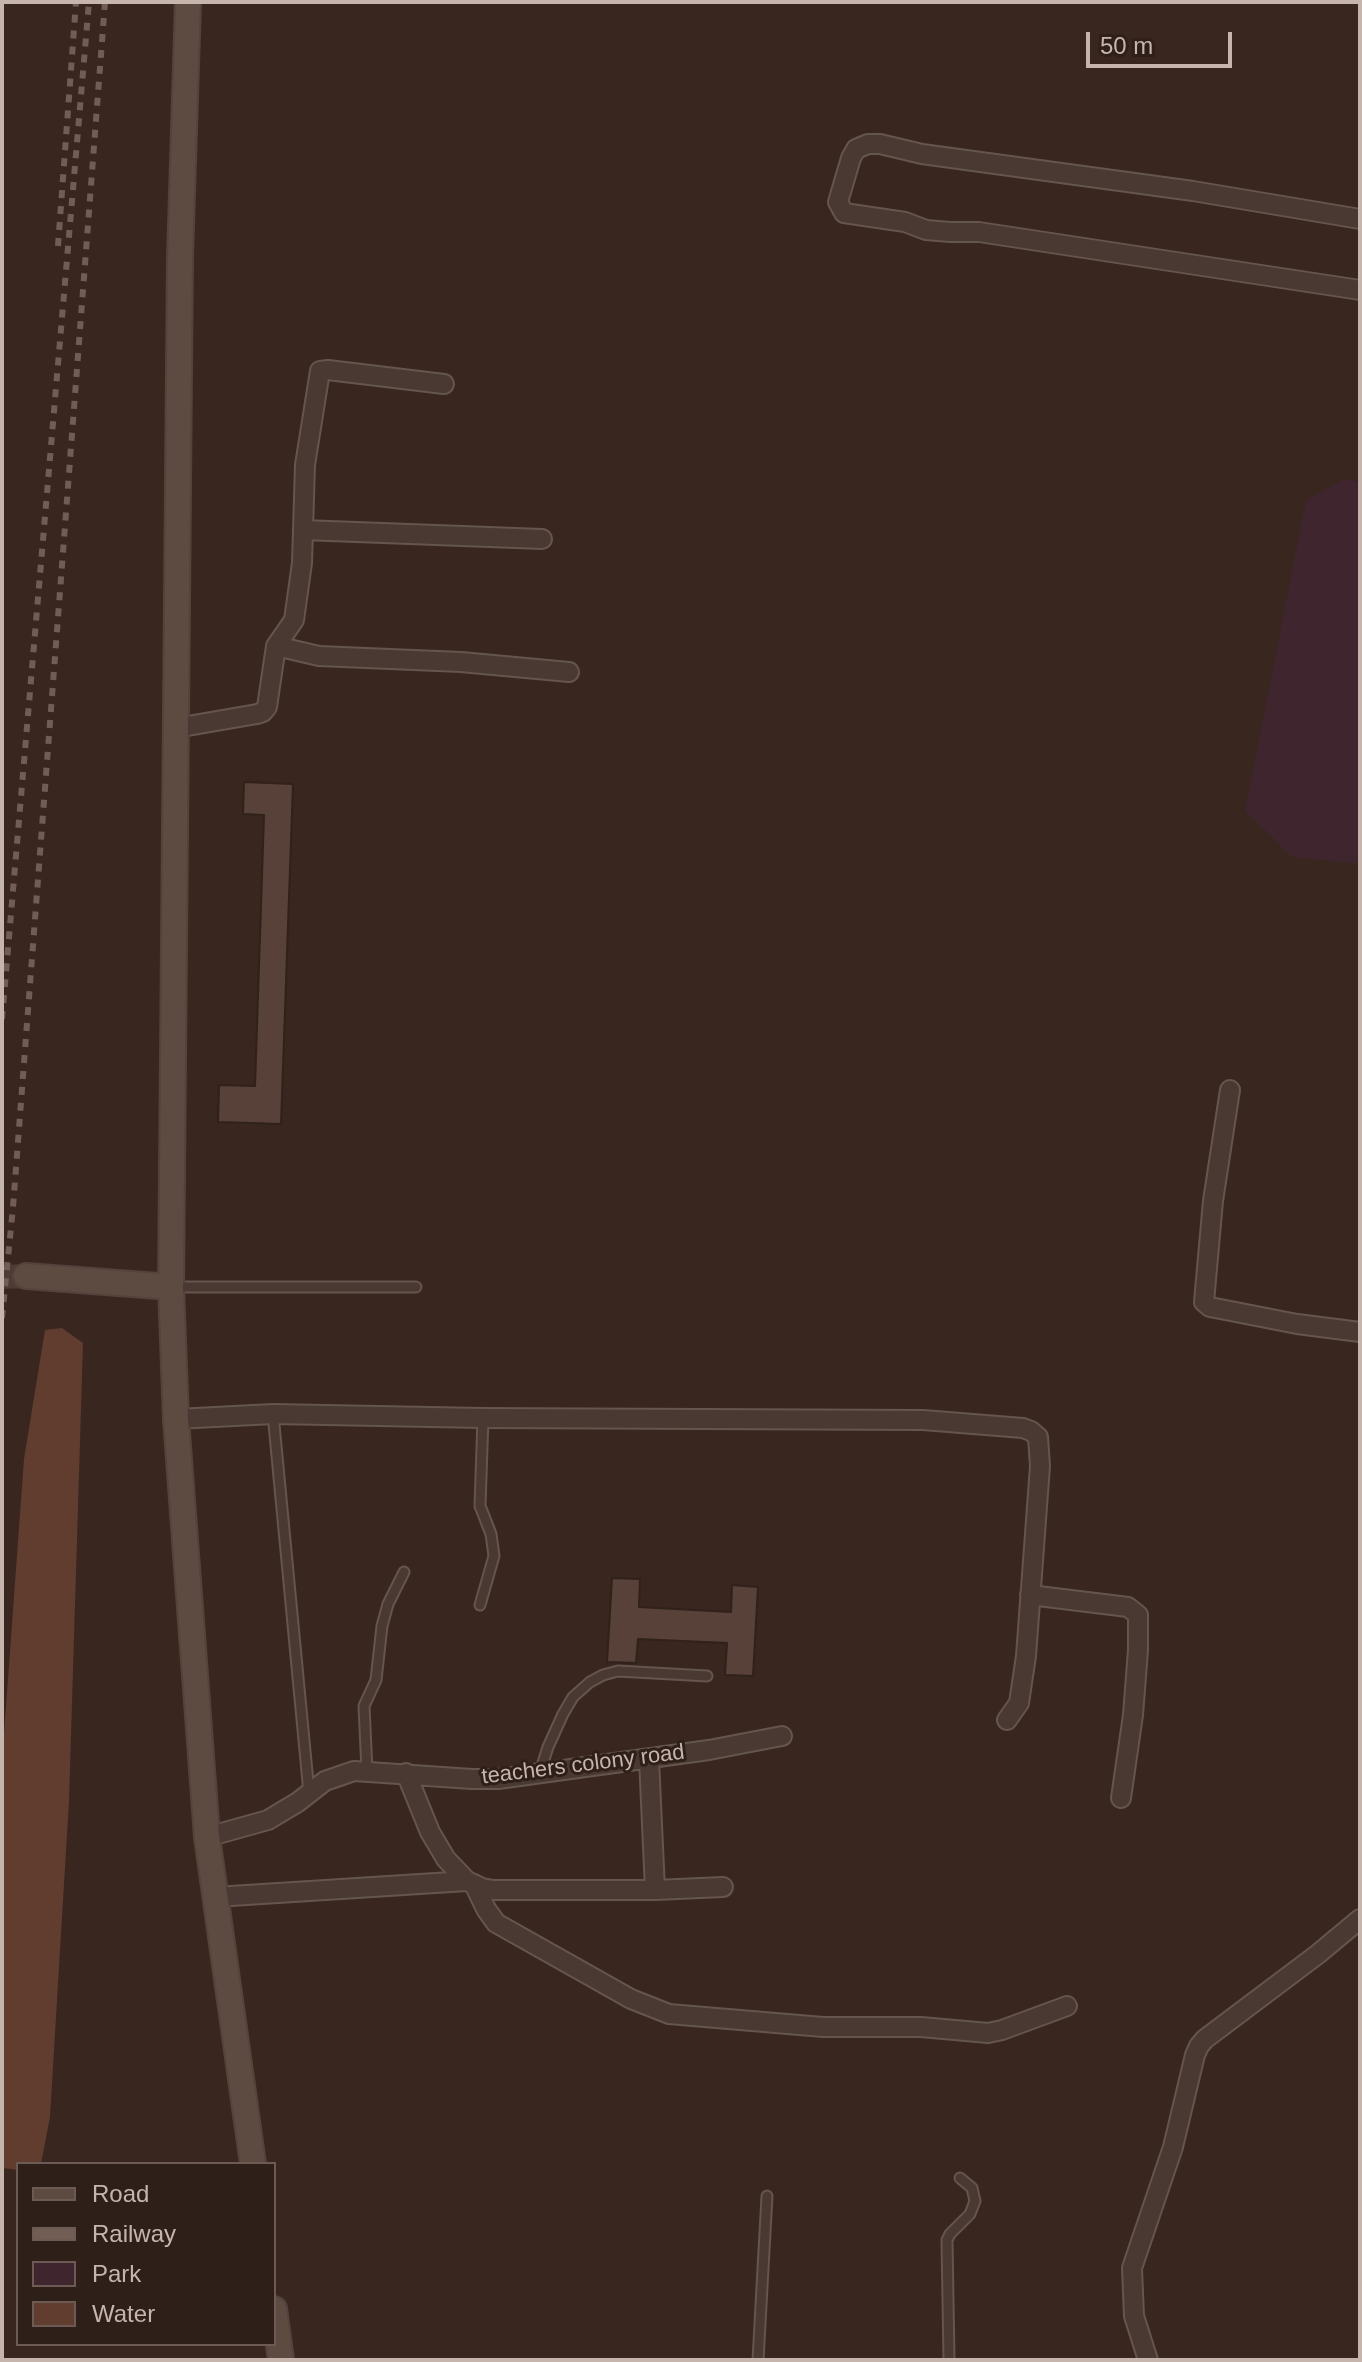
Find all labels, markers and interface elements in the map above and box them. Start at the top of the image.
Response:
scale bar [1090,16,1236,66]
text: 50 m [1100,32,1153,59]
street label: teachers colony road [480,1739,686,1791]
legend [16,2162,276,2346]
text: Road [92,2180,149,2207]
text: Railway [92,2220,176,2247]
text: Park [92,2260,141,2287]
text: Water [92,2300,155,2327]

